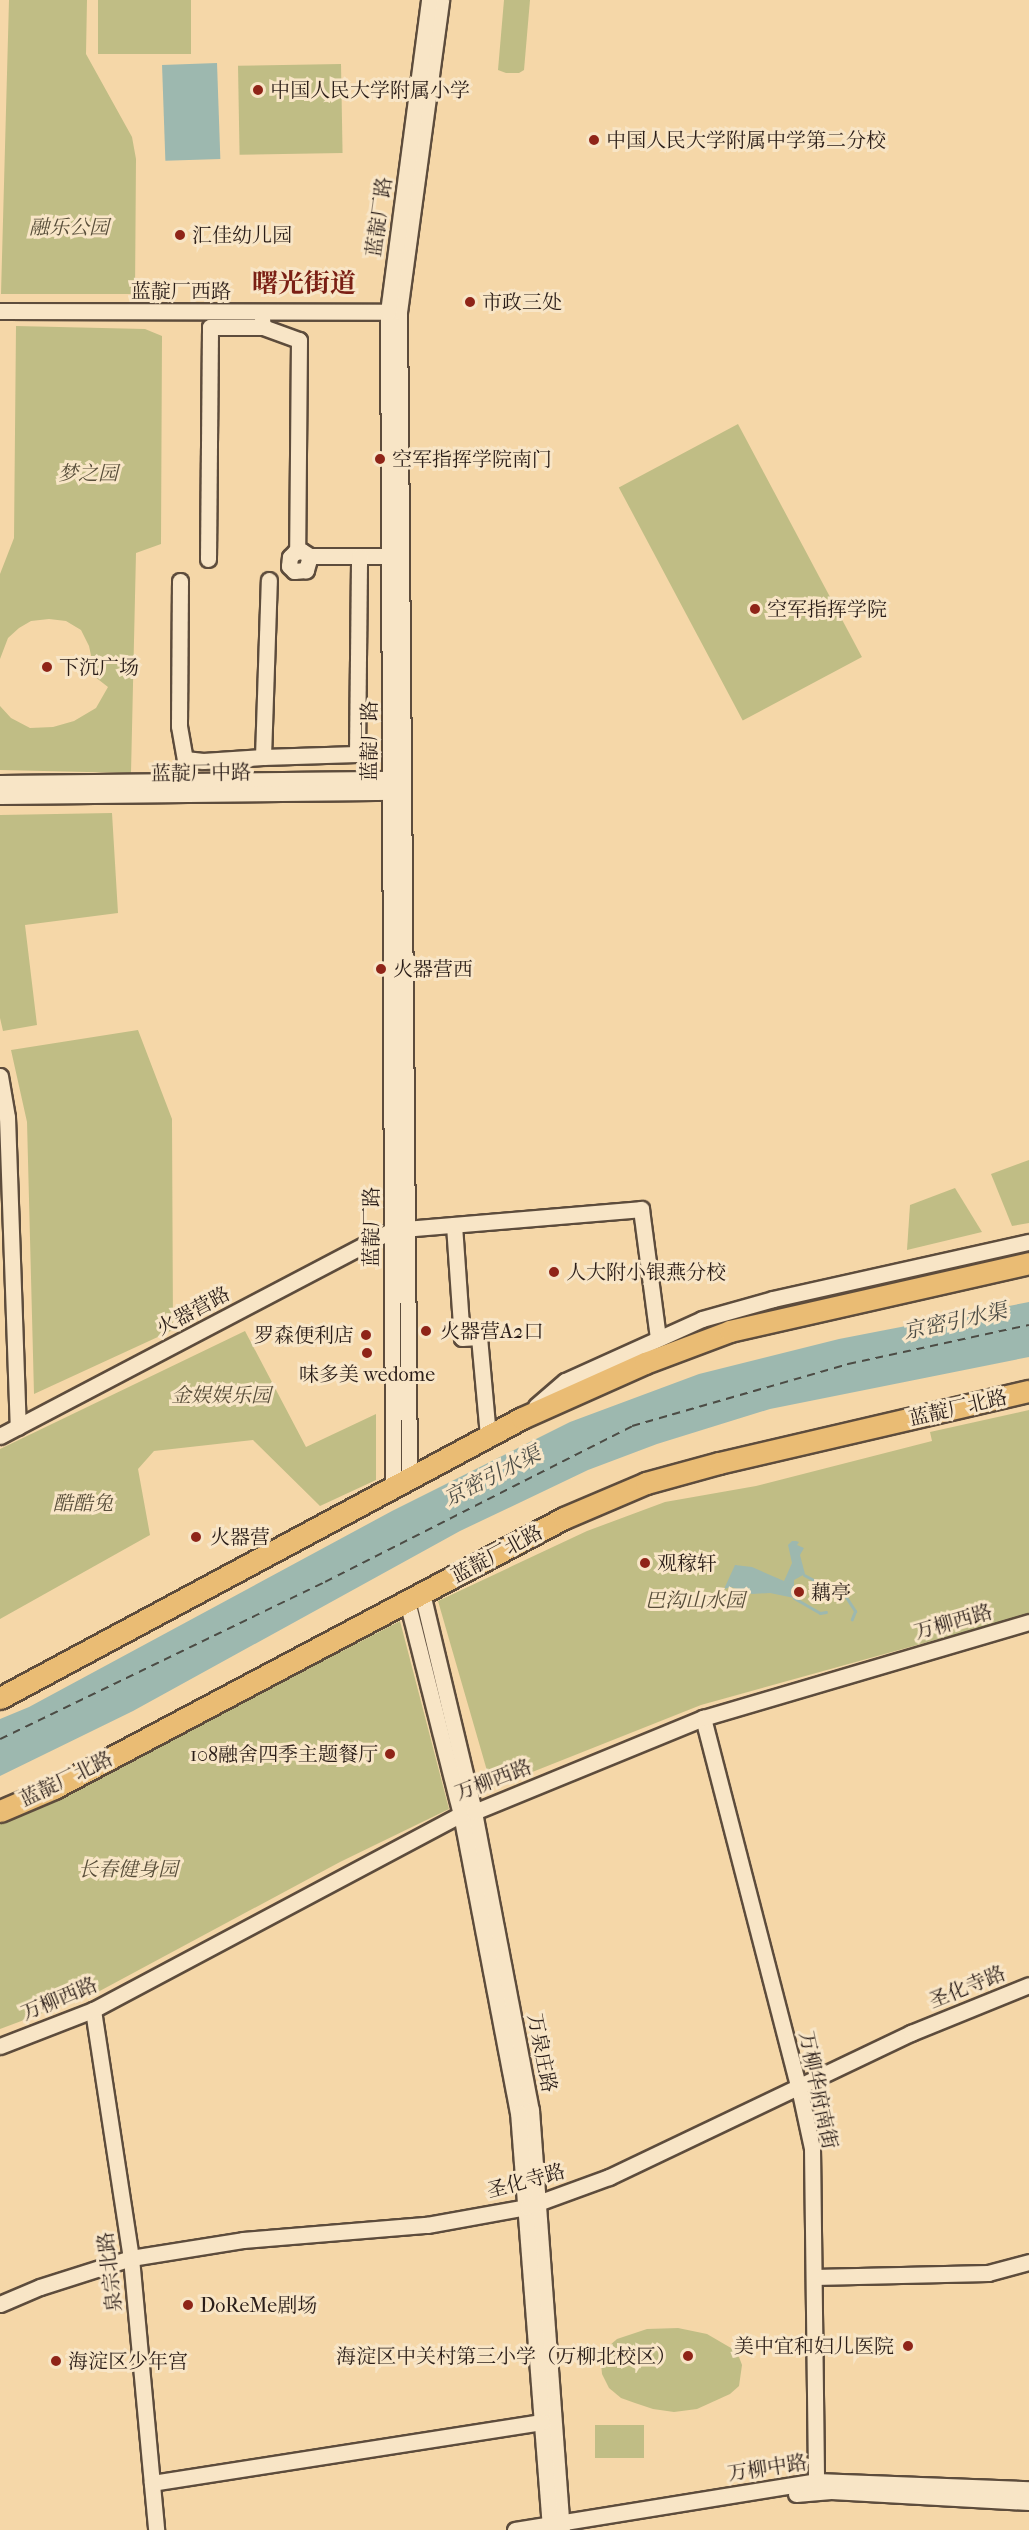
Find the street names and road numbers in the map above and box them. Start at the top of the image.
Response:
street label: 蓝靛厂路 [362,176,396,258]
street label: 蓝靛厂西路 [131,279,231,303]
street label: 蓝靛厂路 [357,701,381,781]
street label: 蓝靛厂中路 [151,760,251,786]
street label: 蓝靛厂路 [359,1187,383,1267]
street label: 火器营路 [152,1282,234,1340]
street label: 蓝靛厂北路 [907,1385,1009,1431]
street label: 蓝靛厂北路 [447,1520,547,1588]
street label: 万柳西路 [911,1599,995,1645]
street label: 蓝靛厂北路 [16,1746,116,1812]
street label: 万柳西路 [451,1754,535,1806]
street label: 圣化寺路 [925,1961,1009,2013]
street label: 万柳西路 [17,1972,101,2026]
street label: 万泉庄路 [523,2011,561,2095]
street label: 万柳华府南街 [794,2029,842,2151]
street label: 圣化寺路 [484,2159,568,2203]
street label: 泉宗北路 [93,2231,127,2313]
street label: 万柳中路 [726,2450,808,2486]

